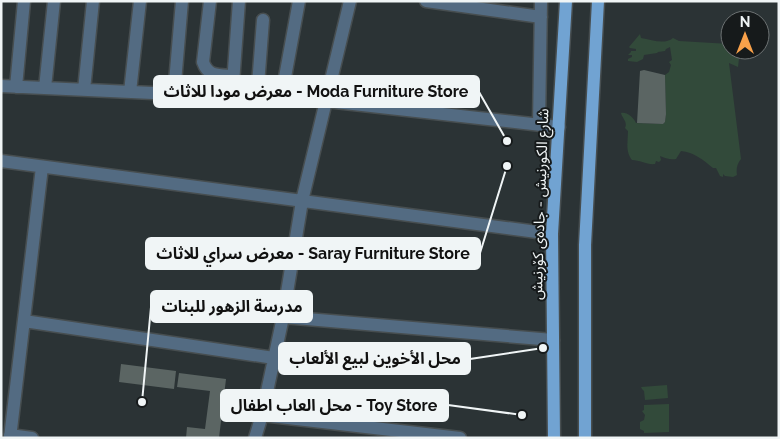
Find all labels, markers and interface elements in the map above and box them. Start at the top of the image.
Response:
north arrow [720,10,770,60]
text: N [740,14,750,30]
callout: معرض مودا للاثاث - Moda Furniture Store [154,76,479,107]
text: معرض مودا للاثاث - Moda Furniture Store [164,82,469,101]
street label: شارع الكورنيش - جادەی کۆرنیش [528,108,555,300]
callout: معرض سراي للاثاث - Saray Furniture Store [146,238,480,269]
text: معرض سراي للاثاث - Saray Furniture Store [156,244,470,267]
callout: مدرسة الزهور للبنات [151,291,312,322]
text: مدرسة الزهور للبنات [161,297,303,316]
callout: محل الأخوين لبيع الألعاب [279,343,470,374]
text: محل الأخوين لبيع الألعاب [289,349,461,371]
callout: محل العاب اطفال - Toy Store [221,390,448,421]
text: محل العاب اطفال - Toy Store [231,396,438,415]

